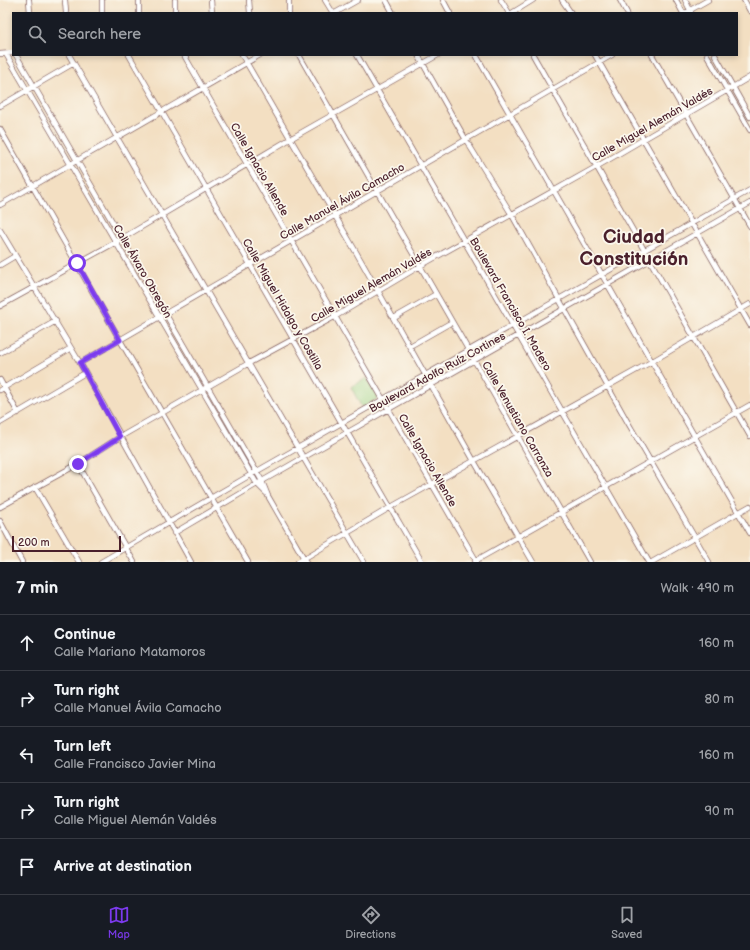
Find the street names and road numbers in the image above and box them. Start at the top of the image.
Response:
street label: Calle Miguel Alemán Valdés [589,84,716,164]
street label: Calle Ignacio Allende [228,120,292,219]
street label: Calle Manuel Ávila Camacho [277,159,407,243]
street label: Calle Álvaro Obregón [111,222,175,320]
street label: Boulevard Francisco I. Madero [467,235,554,373]
street label: Calle Miguel Hidalgo y Costilla [240,236,326,372]
street label: Calle Miguel Alemán Valdés [308,245,435,325]
street label: Boulevard Adolfo Ruíz Cortines [367,329,508,415]
street label: Calle Venustiano Carranza [479,359,556,479]
street label: Calle Ignacio Allende [396,411,460,510]

